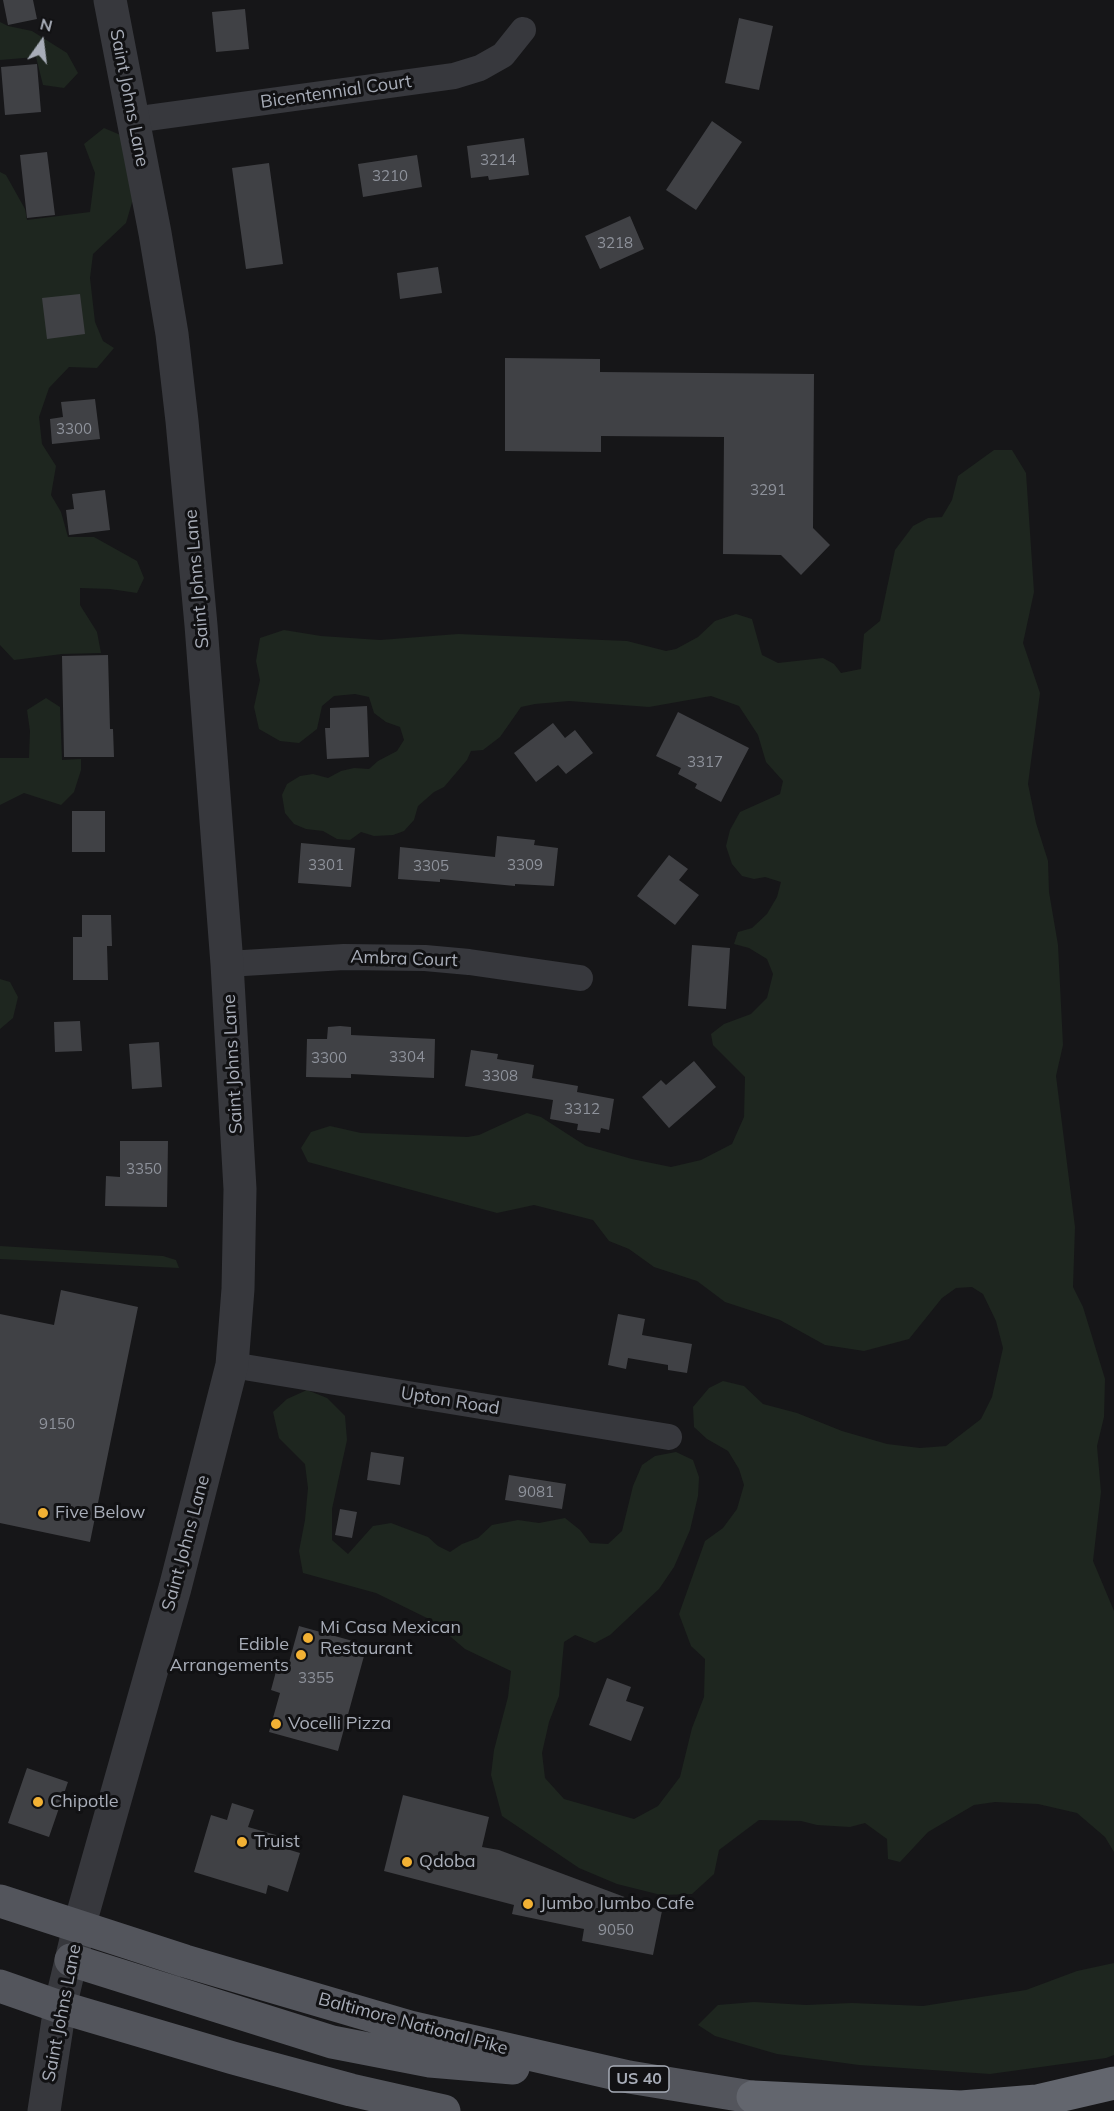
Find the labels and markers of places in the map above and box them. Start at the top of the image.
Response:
place label: Five Below [55,1502,145,1524]
marker: Five Below [36,1506,50,1520]
place label: Mi Casa Mexican Restaurant [320,1617,461,1660]
marker: Mi Casa Mexican Restaurant [301,1631,315,1645]
place label: Edible Arrangements [169,1634,289,1676]
marker: Edible Arrangements [294,1648,308,1662]
place label: Vocelli Pizza [288,1713,391,1735]
marker: Vocelli Pizza [269,1717,283,1731]
place label: Chipotle [50,1791,119,1813]
marker: Chipotle [31,1795,45,1809]
place label: Truist [254,1831,300,1853]
marker: Truist [235,1835,249,1849]
place label: Qdoba [419,1851,476,1873]
marker: Qdoba [400,1855,414,1869]
place label: Jumbo Jumbo Cafe [540,1893,694,1915]
marker: Jumbo Jumbo Cafe [521,1897,535,1911]

